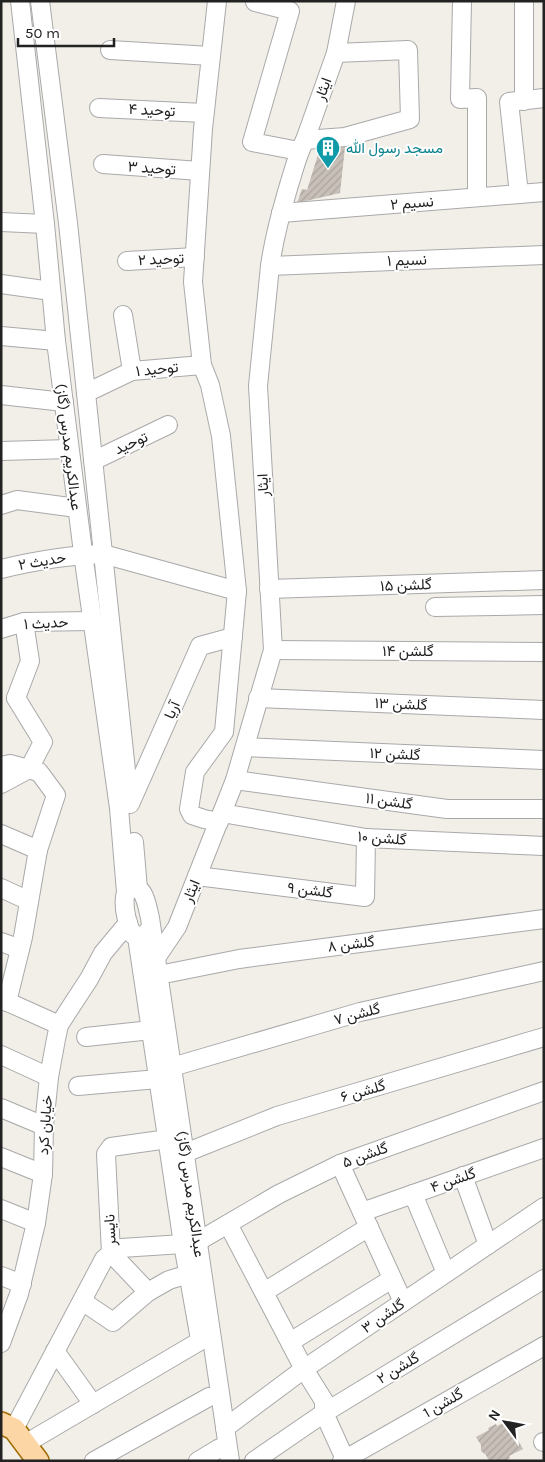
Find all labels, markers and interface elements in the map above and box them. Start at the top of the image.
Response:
scale bar [18,15,114,47]
text: 50 m [25,24,60,42]
street label: ایثار [310,75,335,104]
street label: توحید ۴ [128,100,176,120]
building icon: مسجد رسول الله [315,135,341,169]
place label: مسجد رسول الله [346,139,443,157]
street label: توحید ۳ [127,157,177,179]
street label: نسیم ۲ [390,192,434,215]
street label: توحید ۲ [137,249,185,269]
street label: نسیم ۱ [387,250,427,271]
street label: توحید ۱ [135,358,180,380]
street label: عبدالکریم مدرس (گاز) [51,383,86,512]
street label: توحید [111,427,151,458]
street label: ایثار [253,473,273,498]
street label: حدیث ۲ [17,548,67,574]
street label: گلشن ۱۵ [380,575,432,596]
street label: حدیث ۱ [23,613,69,633]
street label: گلشن ۱۴ [382,642,434,661]
street label: گلشن ۱۳ [374,694,428,715]
street label: آریا [160,697,184,722]
street label: گلشن ۱۲ [369,744,421,765]
street label: گلشن ۱۱ [364,789,414,814]
street label: گلشن ۱۰ [357,827,407,850]
street label: ایثار [178,877,204,906]
street label: گلشن ۹ [286,878,334,903]
street label: گلشن ۸ [326,932,376,957]
street label: گلشن ۷ [332,999,383,1030]
street label: گلشن ۶ [339,1076,388,1107]
street label: خیابان کرد [34,1094,56,1156]
street label: عبدالکریم مدرس (گاز) [172,1130,209,1259]
street label: گلشن ۵ [340,1138,391,1172]
street label: گلشن ۴ [428,1164,479,1197]
street label: نایسر [100,1214,120,1247]
street label: گلشن ۳ [358,1295,409,1338]
street label: گلشن ۲ [374,1348,423,1389]
street label: گلشن 1 [420,1384,467,1423]
north arrow [480,1397,530,1447]
text: N [485,1407,504,1424]

